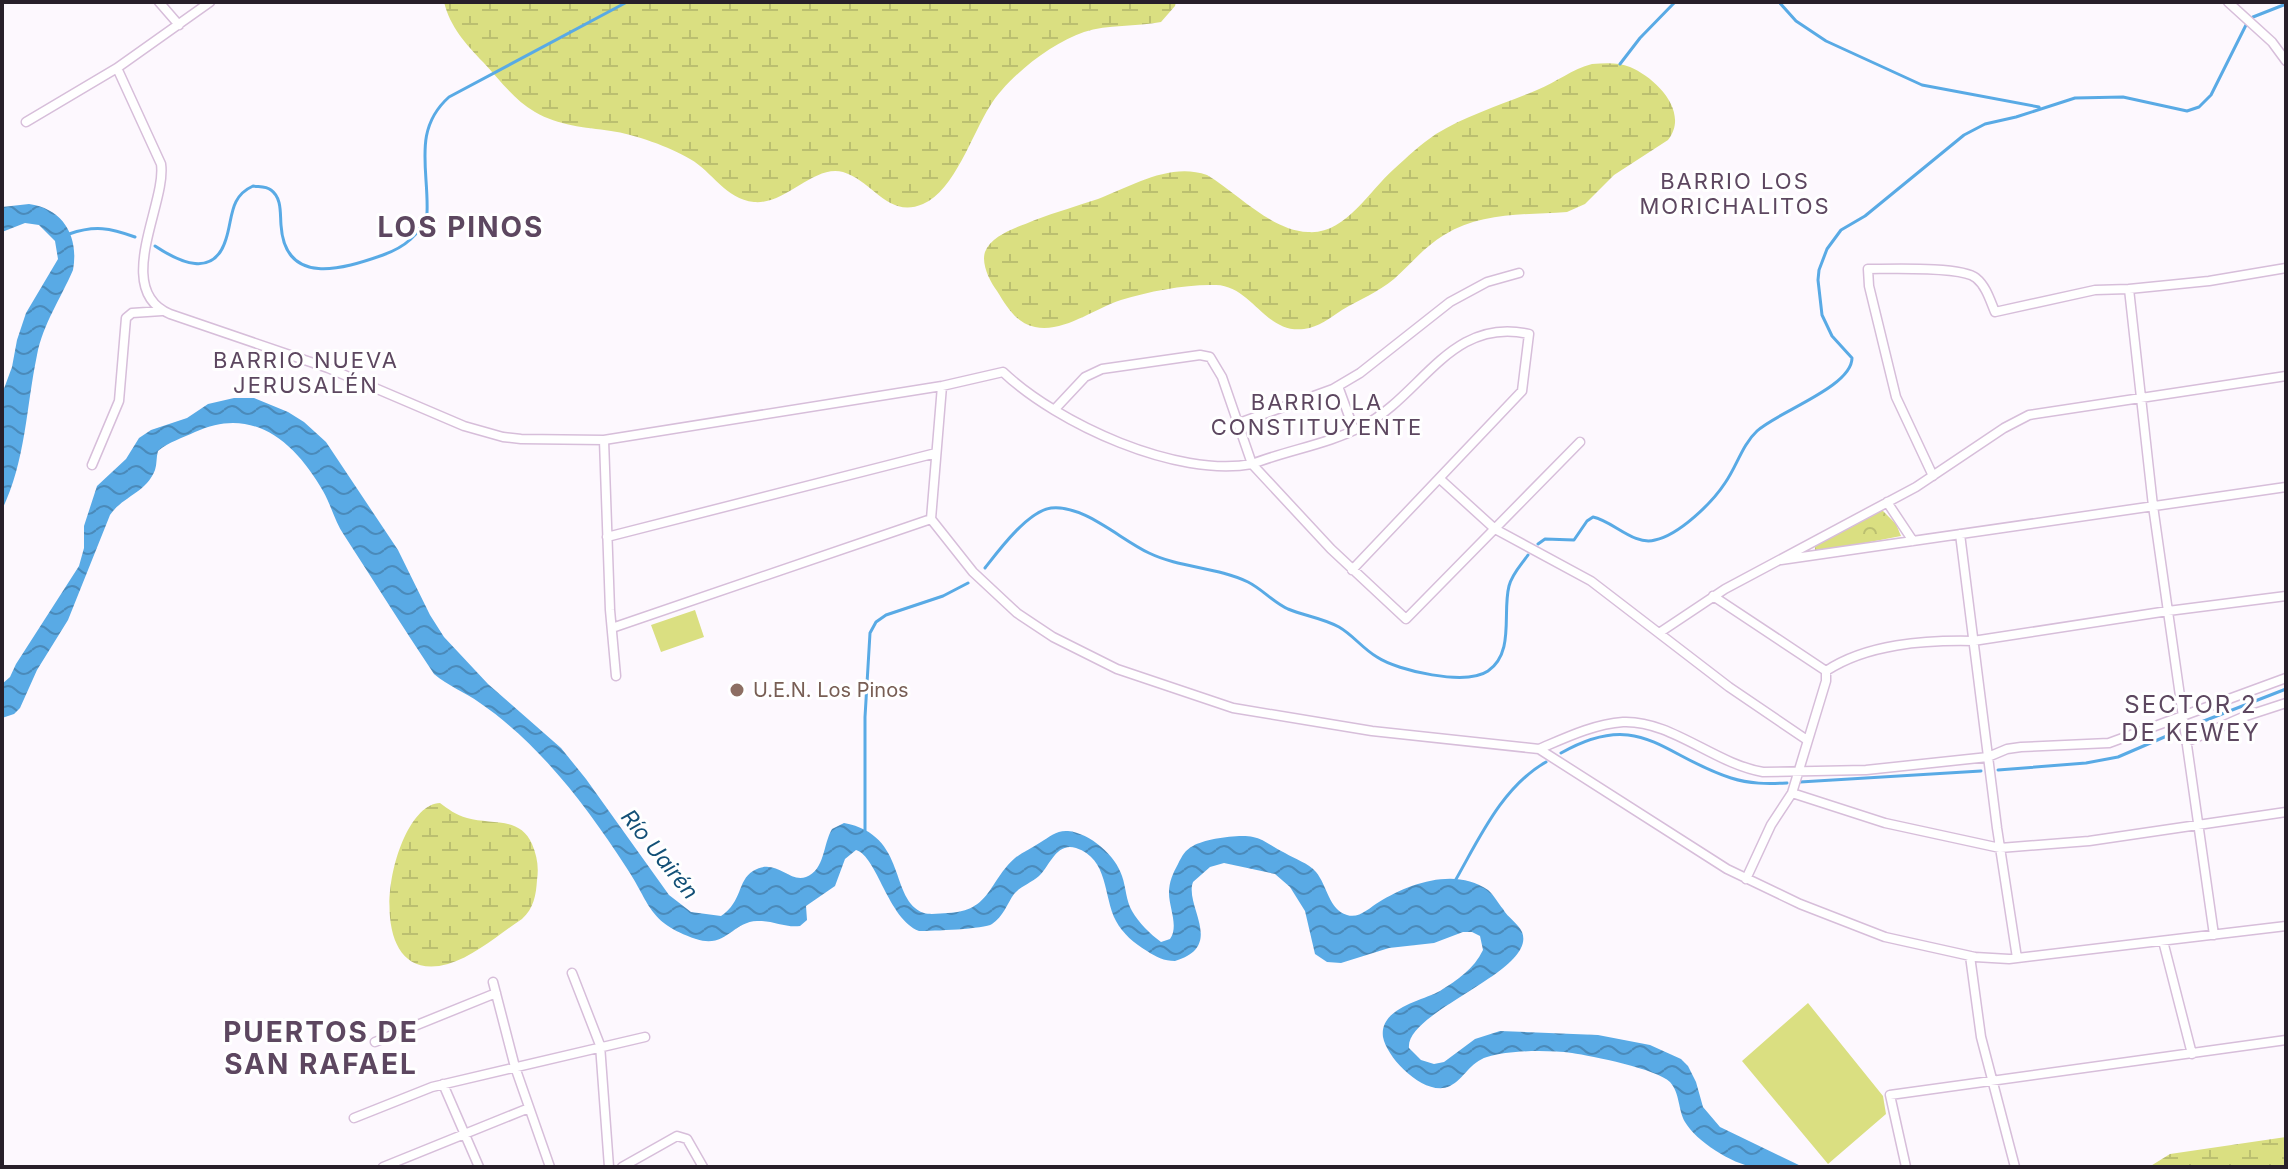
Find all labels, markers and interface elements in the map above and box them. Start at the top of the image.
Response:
district label: BARRIO LOS MORICHALITOS [1639,168,1831,219]
district label: LOS PINOS [378,210,544,244]
district label: BARRIO NUEVA JERUSALÉN [213,347,399,398]
district label: BARRIO LA CONSTITUYENTE [1211,389,1423,440]
place label: U.E.N. Los Pinos [753,678,909,702]
marker: U.E.N. Los Pinos [728,681,746,699]
district label: SECTOR 2 DE KEWEY [2121,690,2261,747]
water label: Río Uairén [616,804,704,904]
district label: PUERTOS DE SAN RAFAEL [223,1015,419,1081]

